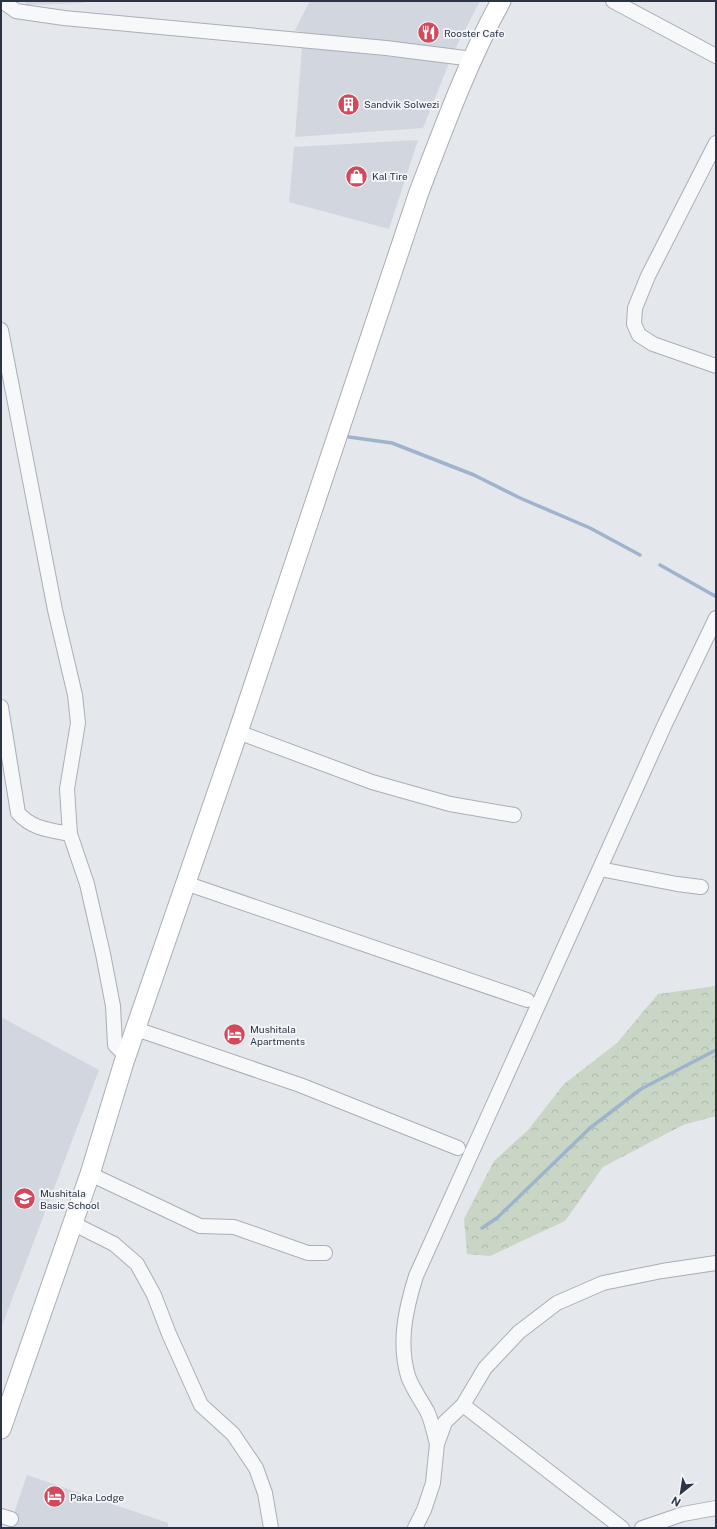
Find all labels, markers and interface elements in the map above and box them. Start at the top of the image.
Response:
restaurant icon: Rooster Cafe [416,20,442,46]
place label: Rooster Cafe [444,27,505,39]
building icon: Sandvik Solwezi [336,91,362,117]
place label: Sandvik Solwezi [364,98,439,110]
shop icon: Kal Tire [344,163,370,189]
place label: Kal Tire [372,170,408,182]
hotel icon: Mushitala Apartments [222,1022,248,1048]
place label: Mushitala Apartments [250,1023,305,1047]
school or university icon: Mushitala Basic School [12,1186,38,1212]
place label: Mushitala Basic School [40,1187,100,1211]
north arrow [661,1473,701,1513]
hotel icon: Paka Lodge [42,1484,68,1510]
place label: Paka Lodge [70,1491,124,1503]
text: N [669,1494,683,1509]

